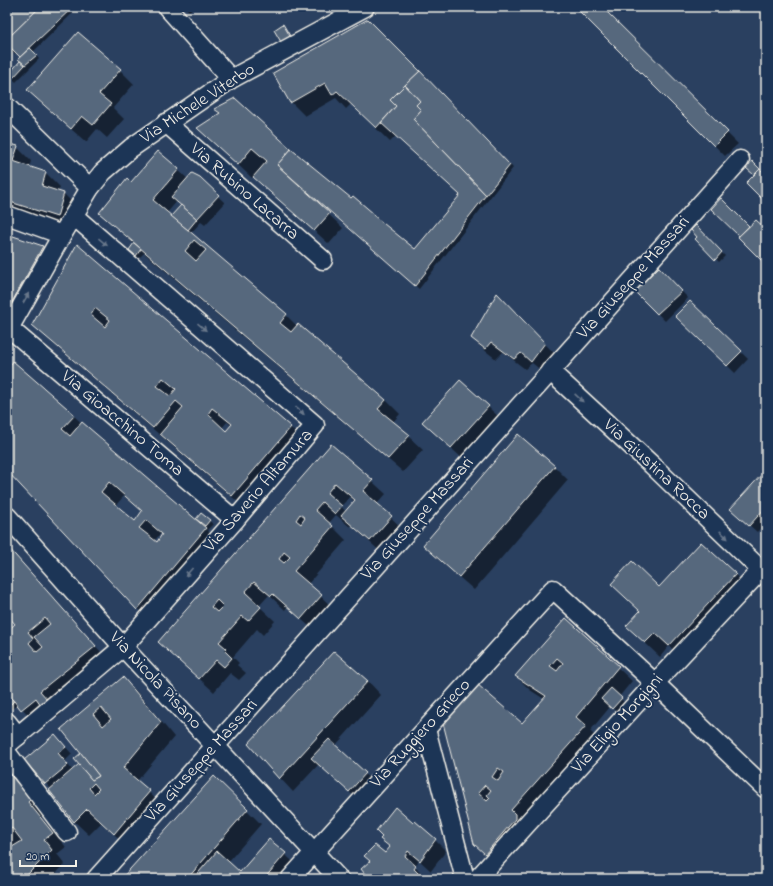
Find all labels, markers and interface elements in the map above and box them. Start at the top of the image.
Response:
street label: Via Michele Viterbo [135,57,261,151]
street label: Via Rubino Lacarra [183,136,304,247]
street label: Via Giuseppe Massari [571,210,697,346]
one-way arrow [98,237,108,246]
one-way arrow [23,292,30,304]
one-way arrow [196,322,207,331]
street label: Via Gioacchino Toma [54,364,189,483]
one-way arrow [574,393,584,402]
one-way arrow [295,407,305,416]
street label: Via Giustina Rocca [596,413,715,527]
street label: Via Saverio Altamura [197,424,320,559]
street label: Via Giuseppe Massari [355,451,481,587]
one-way arrow [719,530,729,540]
one-way arrow [185,567,194,577]
street label: Via Nicola Pisano [102,625,207,736]
street label: Via Eligio Morgigni [565,668,671,781]
street label: Via Ruggiero Grieco [364,673,478,796]
street label: Via Giuseppe Massari [139,693,265,829]
scale bar [20,842,76,868]
text: 20 m [26,848,49,866]

